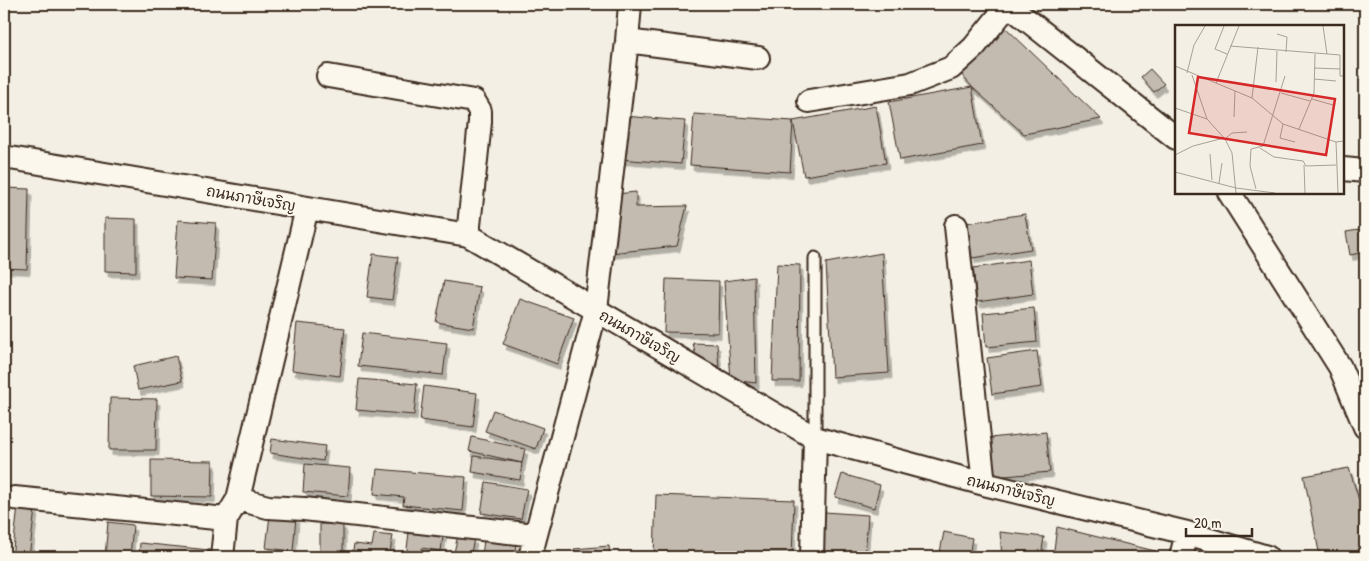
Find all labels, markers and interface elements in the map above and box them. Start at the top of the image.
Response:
inset map [1175,25,1344,194]
street label: ถนนภาษีเจริญ [205,180,297,216]
street label: ถนนภาษีเจริญ [596,304,684,368]
street label: ถนนภาษีเจริญ [965,469,1057,511]
scale bar [1186,506,1253,538]
text: 20 m [1194,512,1221,533]

